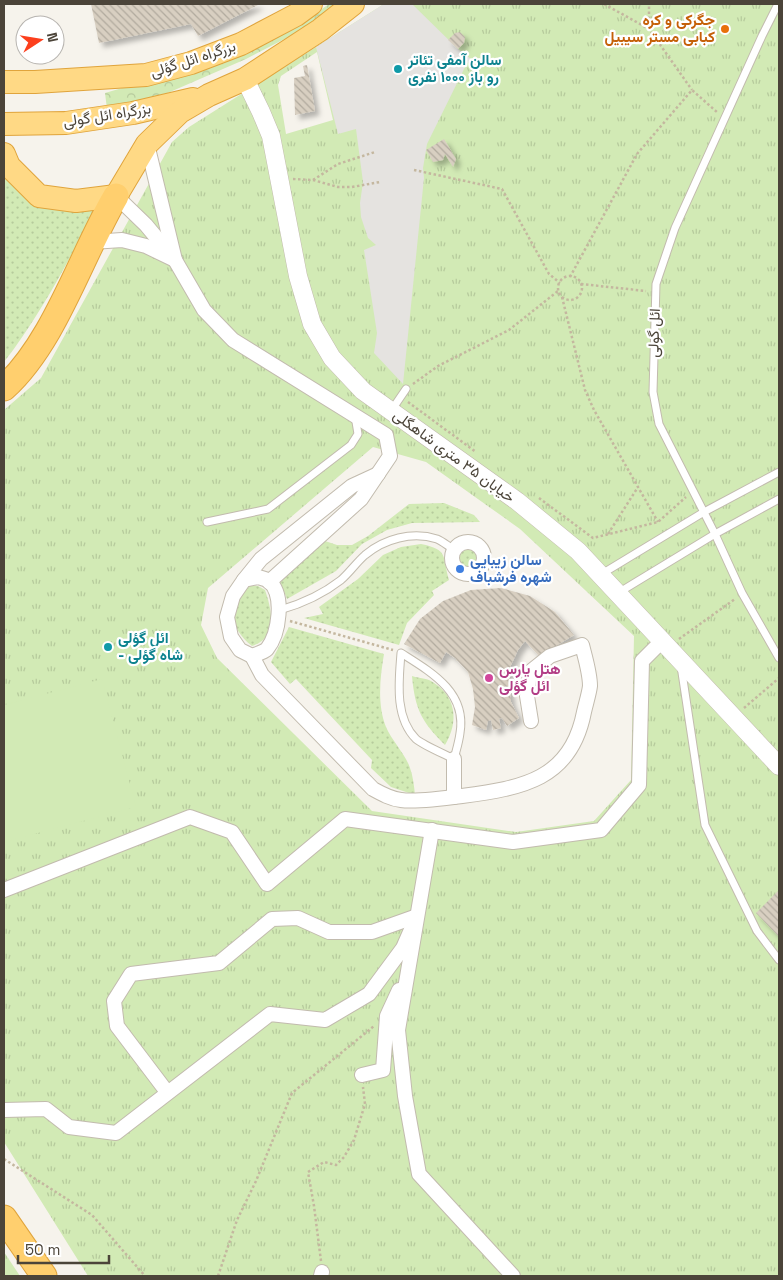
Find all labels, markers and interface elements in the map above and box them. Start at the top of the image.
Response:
place label: جگرکی و کره کبابی مستر سیبیل [605,10,715,46]
north arrow [15,15,65,65]
marker: جگرکی و کره کبابی مستر سیبیل [719,23,731,35]
text: N [43,31,62,44]
street label: بزرگراه ائل گؤلی [148,36,238,82]
place label: سالن آمفی تئاتر رو باز ۱۰۰۰ نفری [407,50,502,86]
marker: سالن آمفی تئاتر رو باز ۱۰۰۰ نفری [392,63,404,75]
street label: بزرگراه ائل گولی [62,98,152,132]
street label: ائل گولی [643,308,665,358]
street label: خیابان ۳۵ متری شاهگلی [389,405,519,507]
place label: سالن زیبایی شهره فرشباف [470,550,552,586]
marker: سالن زیبایی شهره فرشباف [454,563,466,575]
place label: ائل گؤلی - شاه گؤلی [118,628,183,664]
marker: ائل گؤلی - شاه گؤلی [102,641,114,653]
place label: هتل پارس ائل گؤلی [499,659,561,695]
marker: هتل پارس ائل گؤلی [483,672,495,684]
scale bar [18,1232,109,1264]
text: 50 m [25,1240,60,1259]

